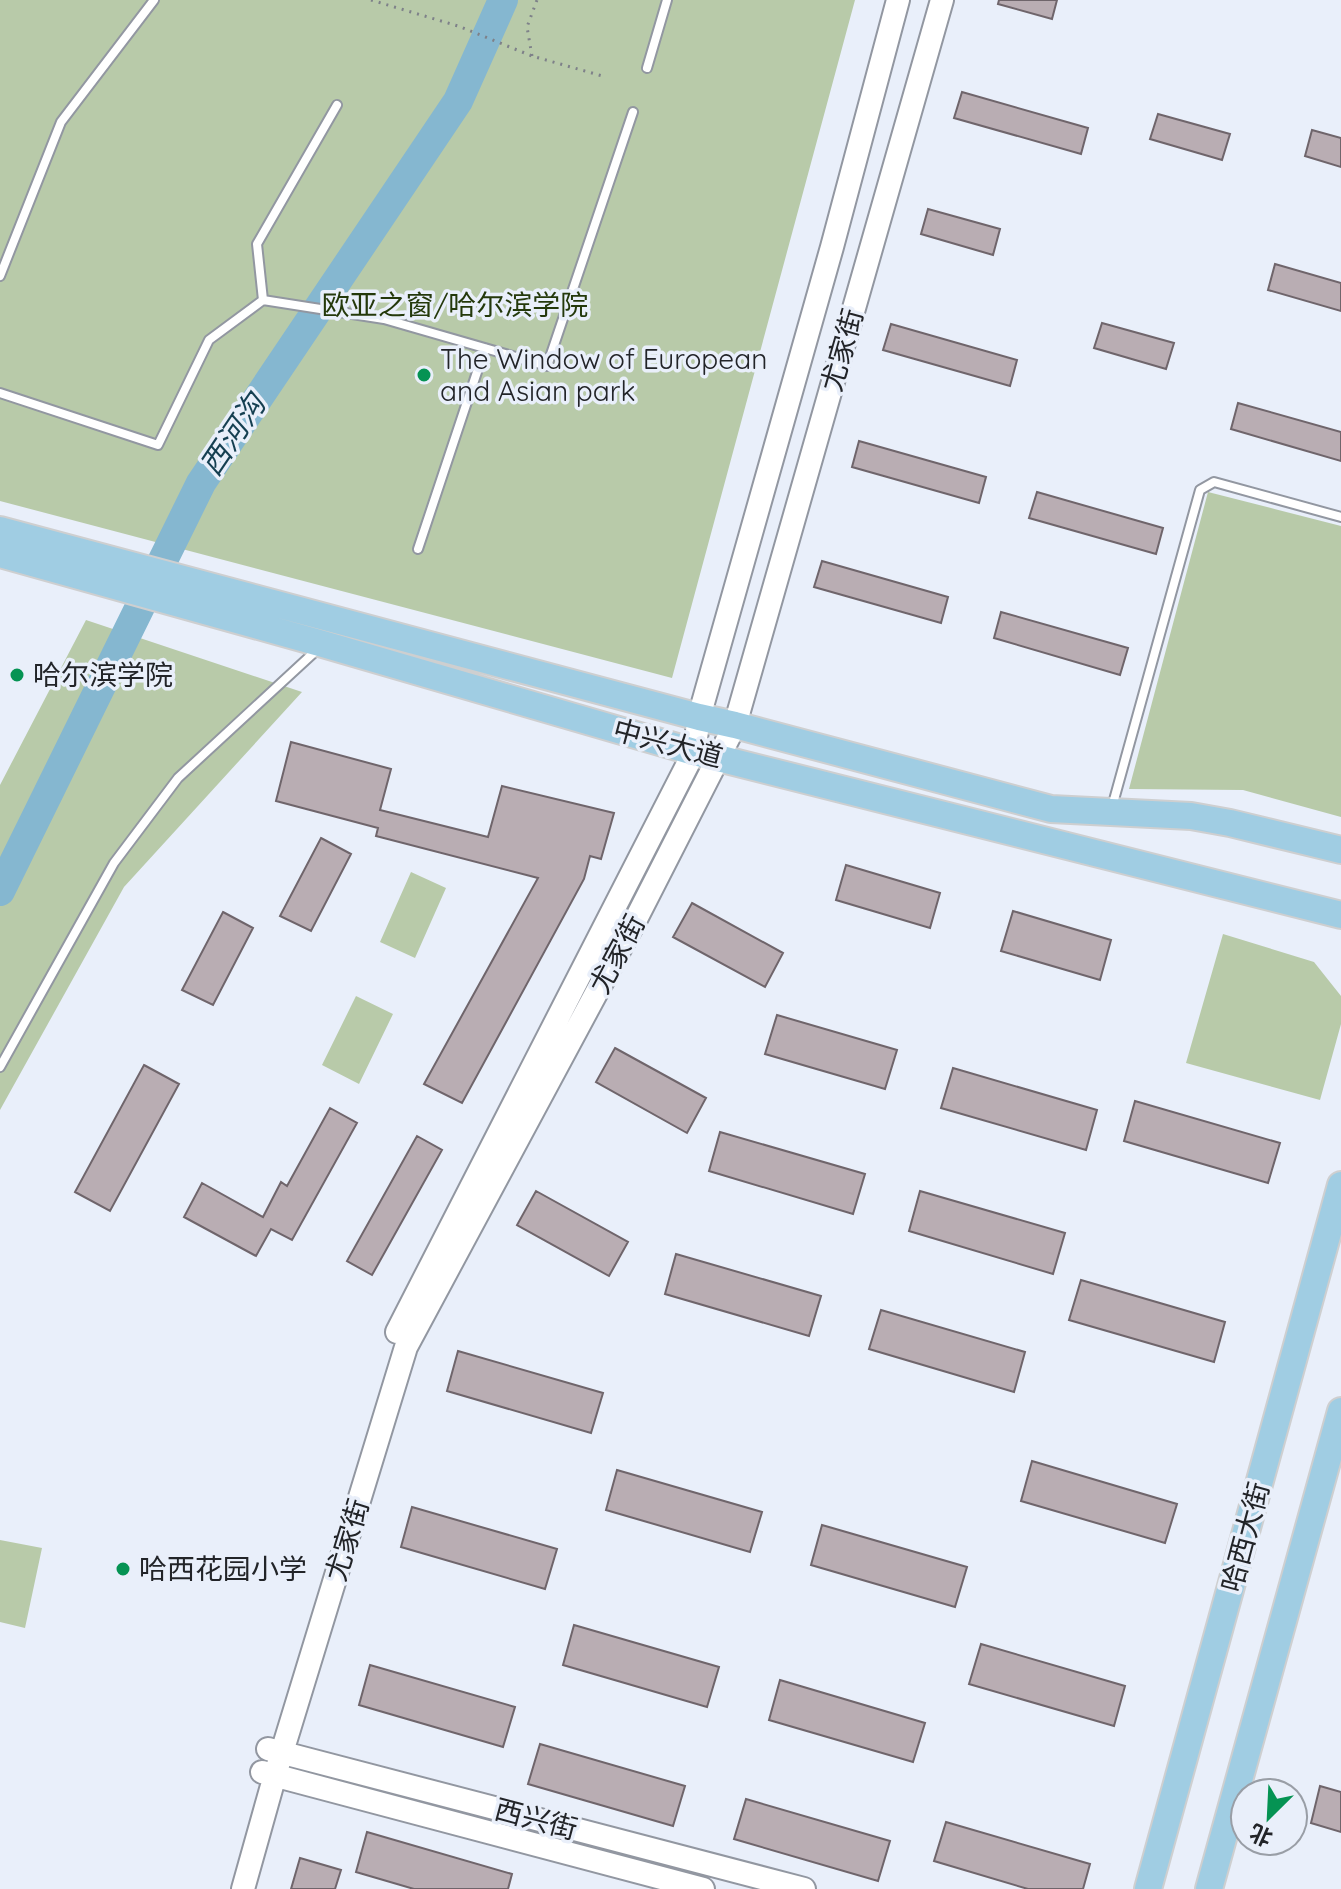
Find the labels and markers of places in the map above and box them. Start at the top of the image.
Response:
place label: The Window of European and Asian park [440,341,767,408]
marker: The Window of European and Asian park [415,366,433,384]
place label: 哈尔滨学院 [33,657,173,692]
marker: 哈尔滨学院 [8,666,26,684]
place label: 哈西花园小学 [139,1551,307,1586]
marker: 哈西花园小学 [114,1560,132,1578]

